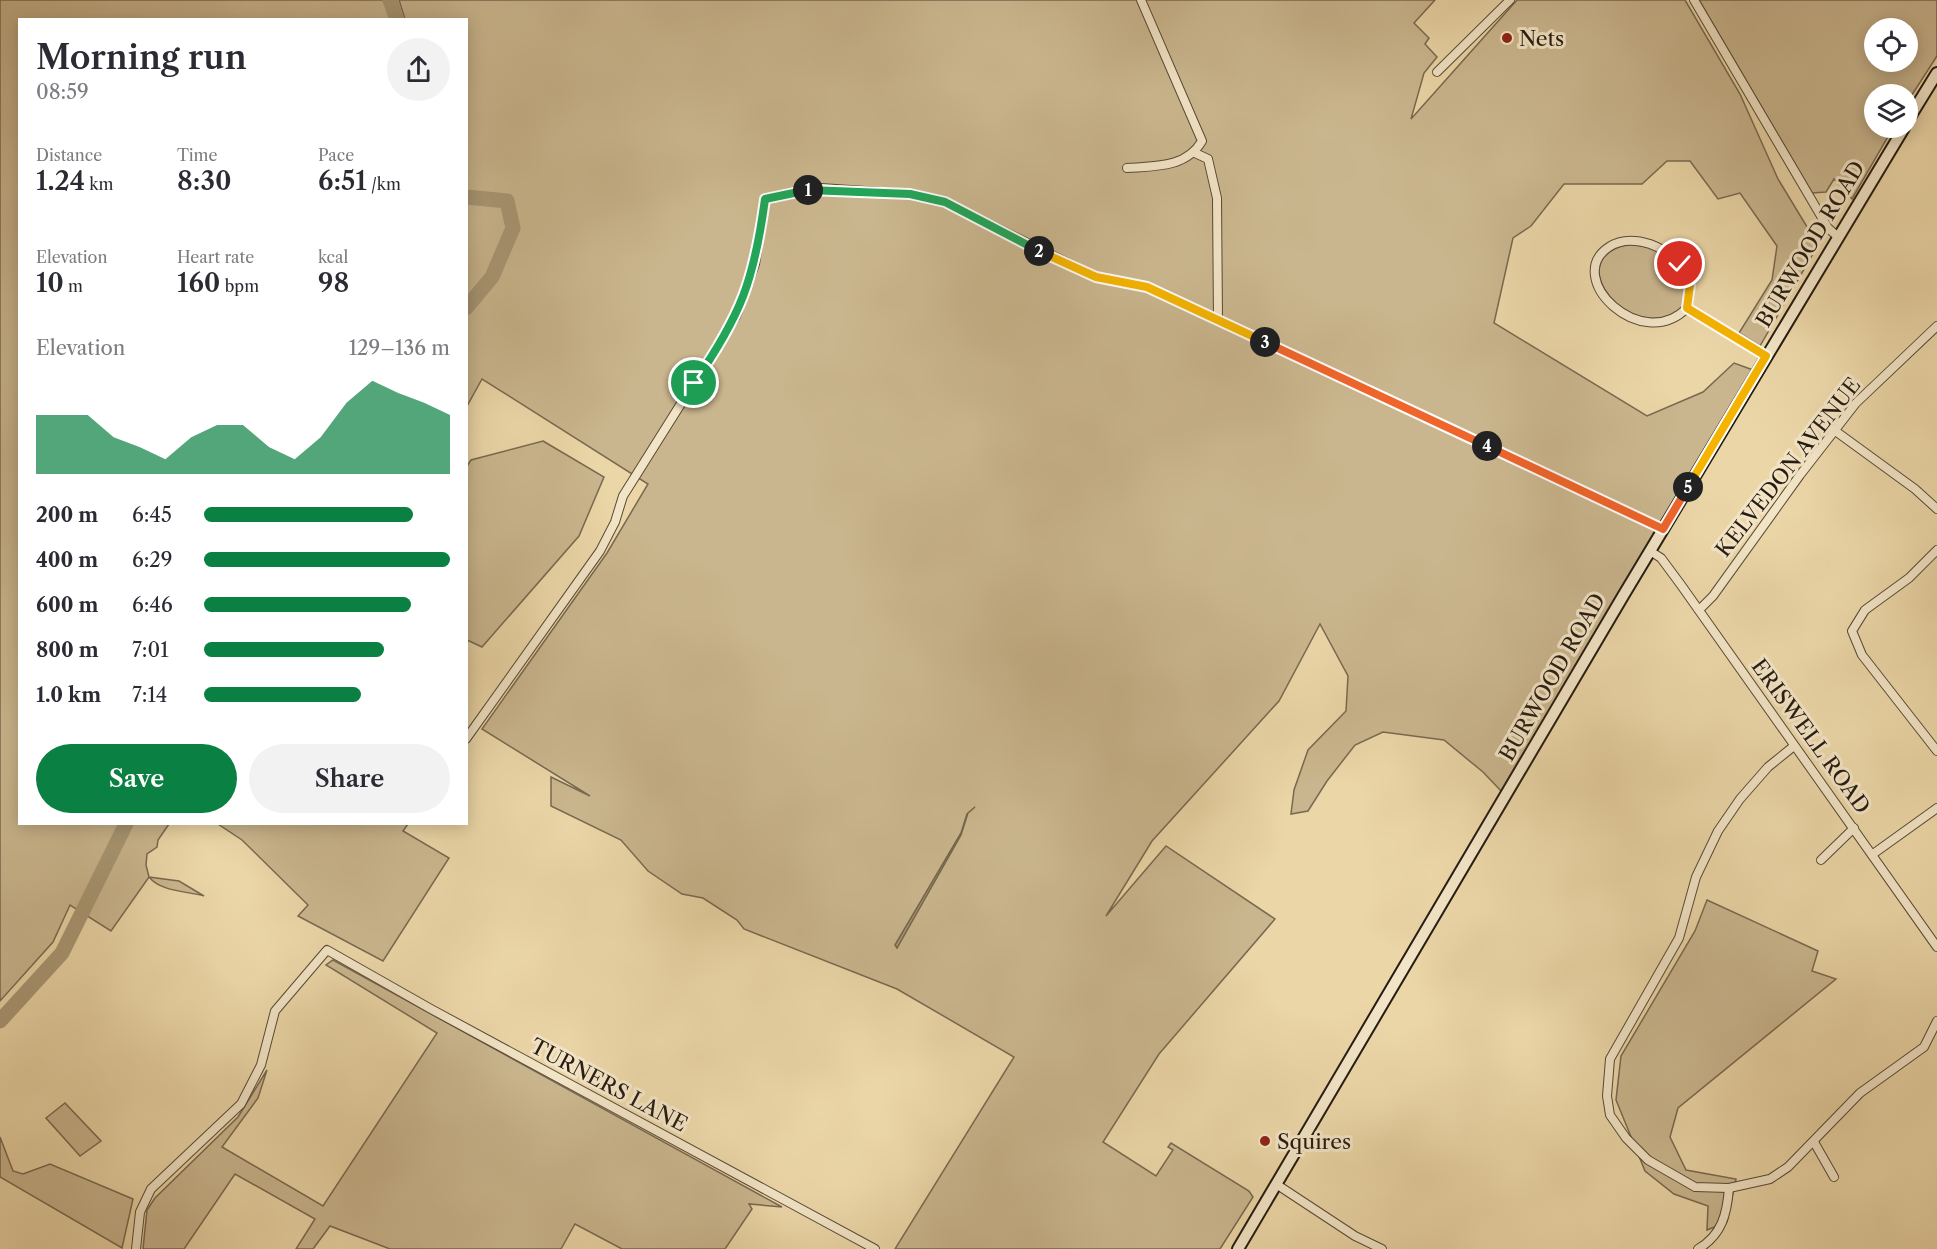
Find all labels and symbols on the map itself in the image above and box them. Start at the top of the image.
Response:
place label: Nets [1519,26,1564,51]
marker: Nets [1500,31,1514,45]
street label: BURWOOD ROAD [1751,156,1869,332]
pin: 1 [793,175,823,205]
pin: 2 [1024,236,1054,266]
pin [1654,238,1705,289]
pin: 3 [1250,327,1280,357]
pin [668,357,719,408]
street label: KELVEDON AVENUE [1710,372,1866,562]
pin: 4 [1472,431,1502,461]
pin: 5 [1673,472,1703,502]
street label: BURWOOD ROAD [1494,589,1610,765]
street label: ERISWELL ROAD [1747,654,1875,818]
street label: TURNERS LANE [526,1033,692,1137]
place label: Squires [1277,1129,1351,1154]
marker: Squires [1258,1134,1272,1148]

